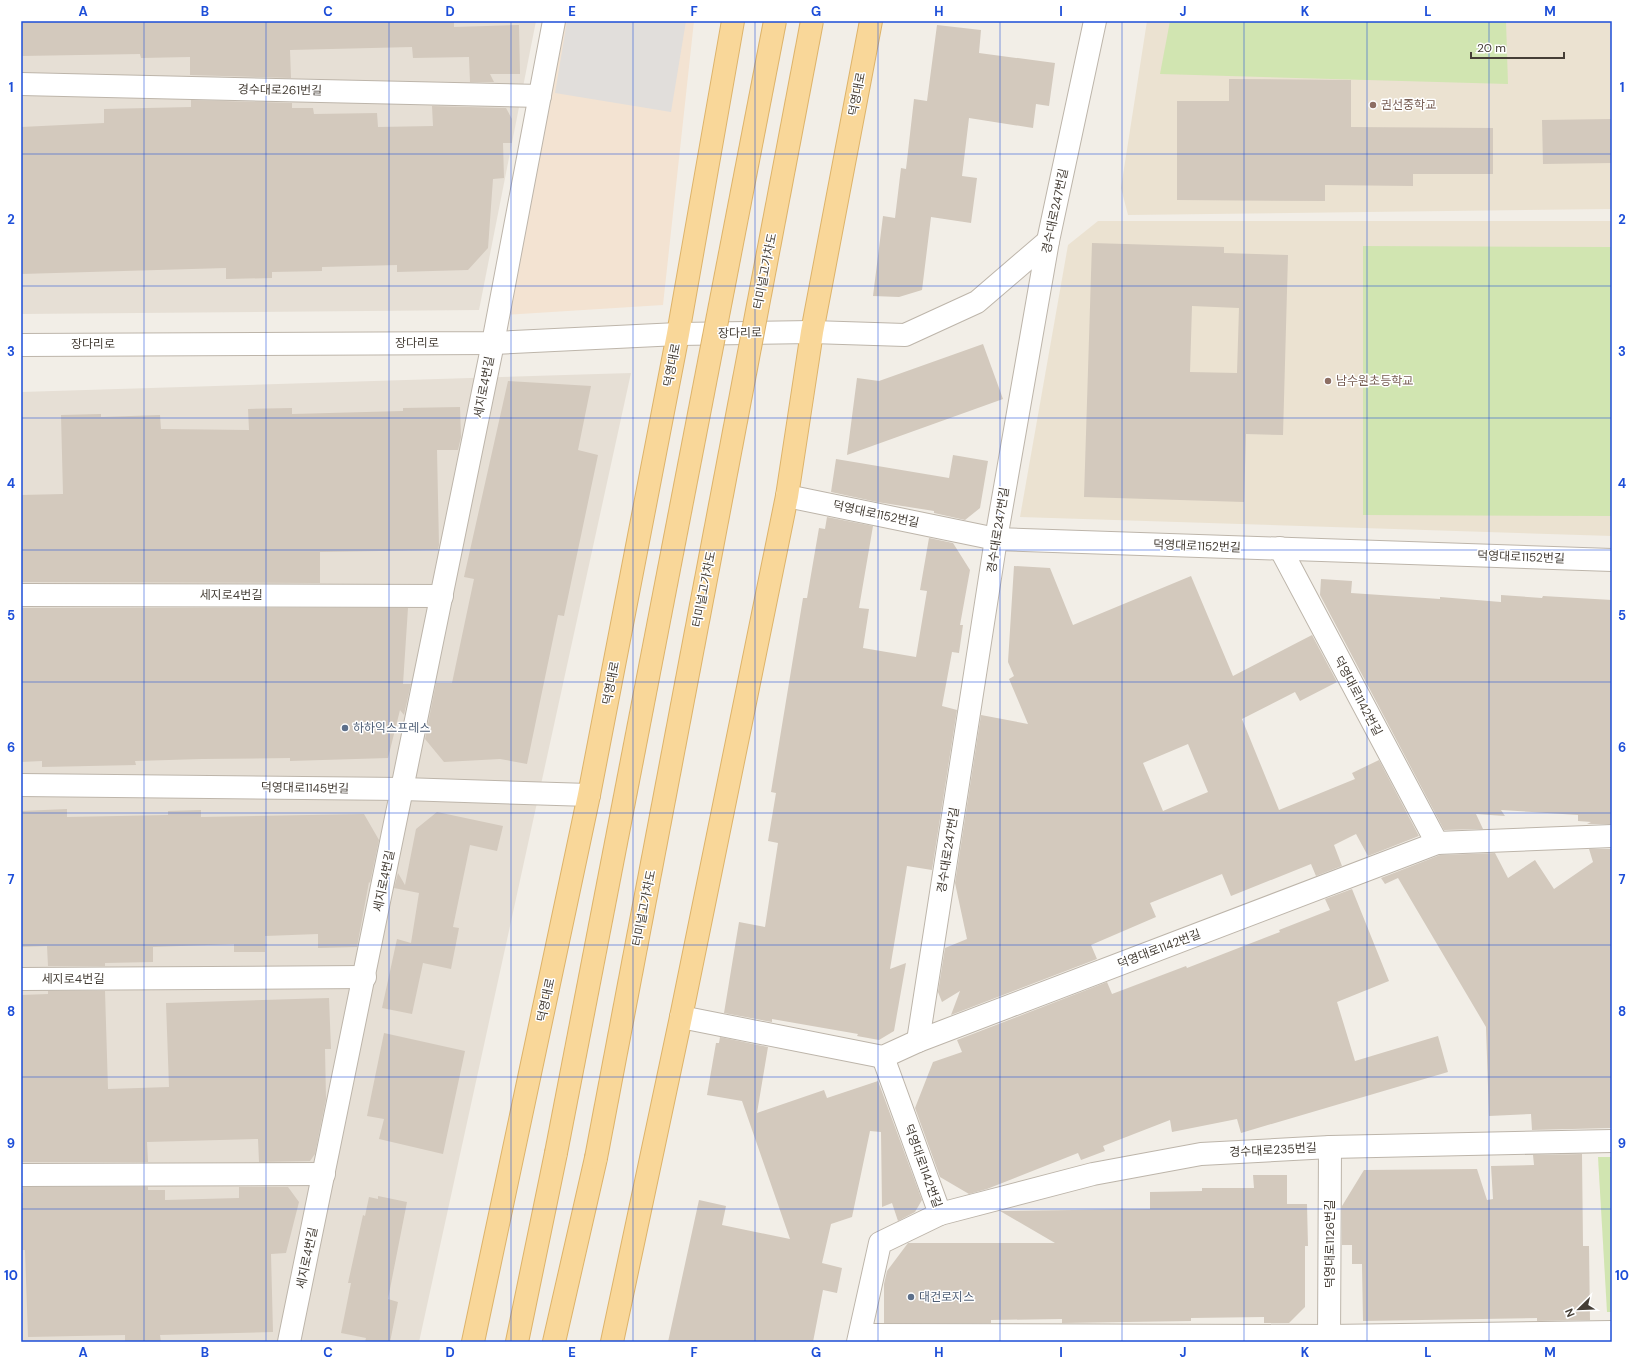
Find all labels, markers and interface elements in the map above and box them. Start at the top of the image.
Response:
text: A [78,3,88,20]
text: B [201,3,209,20]
text: C [323,3,333,20]
text: D [445,3,455,20]
text: E [568,3,576,20]
text: F [690,3,698,20]
text: G [811,3,821,20]
text: H [934,3,944,20]
text: I [1059,3,1063,20]
text: J [1179,3,1187,20]
text: K [1301,3,1310,20]
text: L [1424,3,1432,20]
text: M [1544,3,1556,20]
scale bar [1471,34,1564,60]
text: 20 m [1477,40,1506,56]
street label: 덕영대로 [845,71,869,117]
text: 1 [9,79,13,96]
text: 1 [1620,79,1624,96]
street label: 경수대로261번길 [238,81,322,99]
place label: 권선중학교 [1381,97,1436,113]
marker: 권선중학교 [1368,100,1378,110]
street label: 경수대로247번길 [1038,167,1072,255]
text: 2 [7,211,15,228]
text: 2 [1618,211,1626,228]
street label: 터미널고가차도 [750,232,780,310]
street label: 장다리로 [718,325,762,341]
street label: 장다리로 [395,335,439,351]
street label: 장다리로 [71,336,115,352]
street label: 덕영대로 [660,342,684,388]
text: 3 [7,343,15,360]
text: 3 [1618,343,1626,360]
street label: 세지로4번길 [470,355,498,419]
place label: 남수원초등학교 [1336,373,1413,389]
marker: 남수원초등학교 [1323,376,1333,386]
text: 4 [7,475,15,492]
text: 4 [1618,475,1626,492]
street label: 경수대로247번길 [983,486,1013,574]
street label: 덕영대로1152번길 [831,497,921,531]
street label: 덕영대로1152번길 [1153,536,1241,556]
street label: 덕영대로1152번길 [1477,547,1565,567]
street label: 터미널고가차도 [689,550,719,628]
street label: 세지로4번길 [200,587,262,603]
text: 5 [7,607,15,624]
text: 5 [1618,607,1626,624]
street label: 덕영대로1142번길 [1330,653,1386,739]
street label: 덕영대로 [599,660,623,706]
place label: 하하익스프레스 [353,720,430,736]
marker: 하하익스프레스 [340,723,350,733]
text: 6 [7,739,15,756]
text: 6 [1618,739,1626,756]
street label: 덕영대로1145번길 [261,779,349,797]
street label: 경수대로247번길 [933,806,963,894]
street label: 세지로4번길 [370,849,398,913]
street label: 터미널고가차도 [629,869,659,947]
text: 7 [8,871,15,888]
text: 7 [1619,871,1626,888]
street label: 덕영대로1142번길 [1115,926,1203,972]
street label: 세지로4번길 [42,971,104,987]
street label: 덕영대로 [534,977,558,1023]
text: 8 [7,1003,15,1020]
text: 8 [1618,1003,1626,1020]
street label: 덕영대로1142번길 [900,1122,946,1210]
text: 9 [7,1135,15,1152]
text: 9 [1618,1135,1626,1152]
street label: 경수대로235번길 [1229,1140,1317,1160]
street label: 덕영대로1126번길 [1322,1200,1338,1288]
street label: 세지로4번길 [293,1226,321,1290]
text: 10 [4,1267,18,1284]
text: 10 [1615,1267,1629,1284]
place label: 대건로지스 [919,1289,974,1305]
north arrow [1559,1289,1599,1329]
marker: 대건로지스 [906,1292,916,1302]
text: N [1562,1306,1578,1319]
text: A [78,1344,88,1361]
text: B [201,1344,209,1361]
text: C [323,1344,333,1361]
text: D [445,1344,455,1361]
text: E [568,1344,576,1361]
text: F [690,1344,698,1361]
text: G [811,1344,821,1361]
text: H [934,1344,944,1361]
text: I [1059,1344,1063,1361]
text: J [1179,1344,1187,1361]
text: K [1301,1344,1310,1361]
text: L [1424,1344,1432,1361]
text: M [1544,1344,1556,1361]

